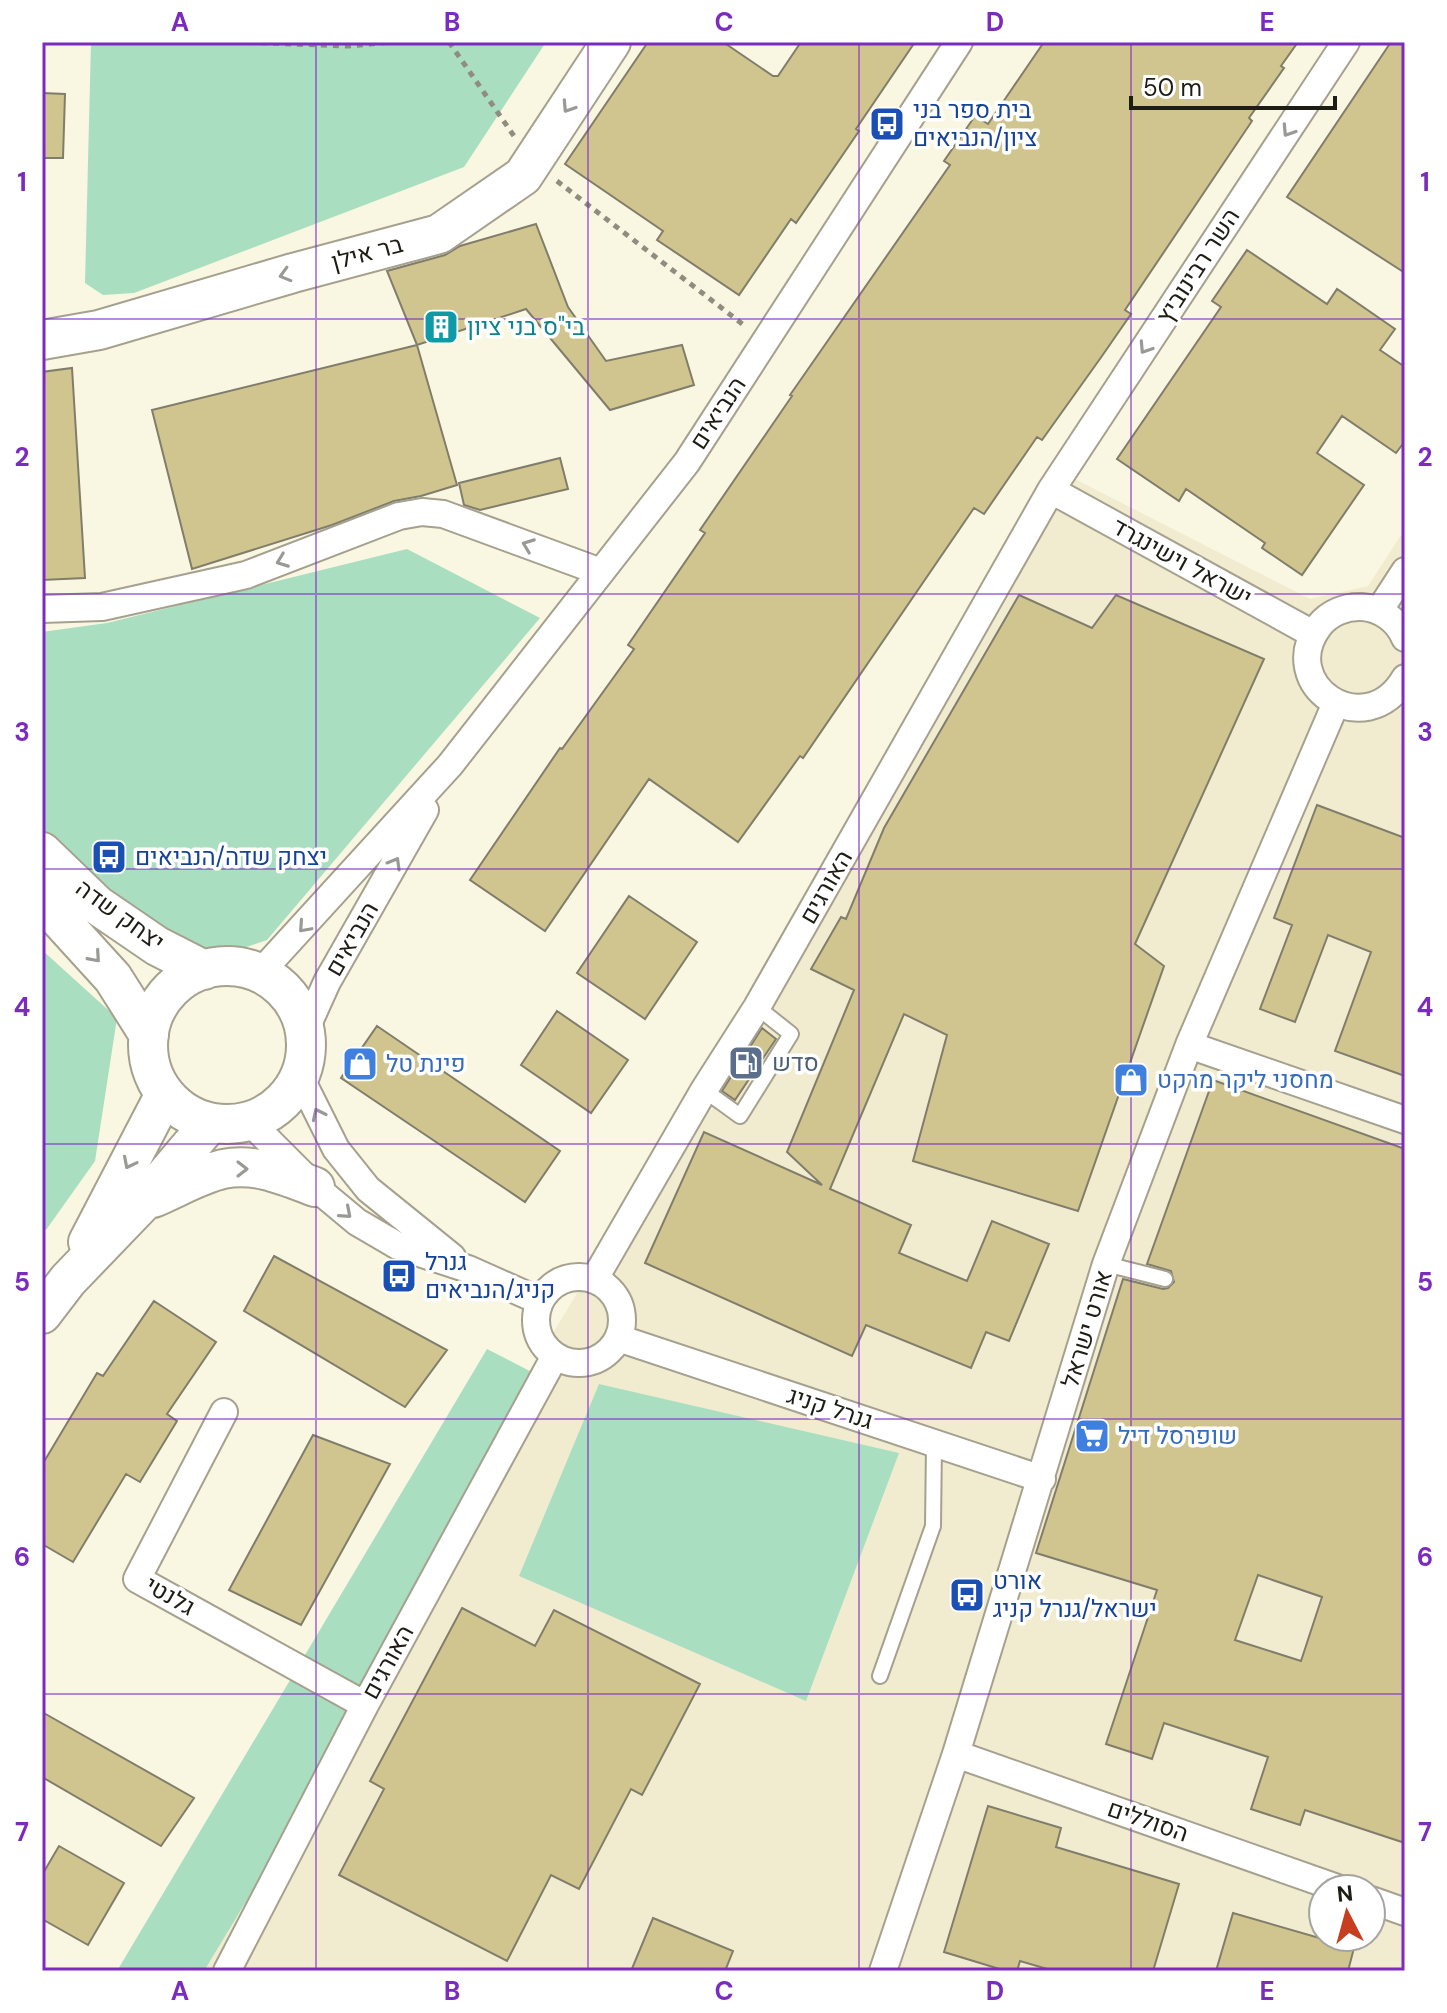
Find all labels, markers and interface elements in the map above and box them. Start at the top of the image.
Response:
text: A [171,5,189,39]
text: B [444,5,460,39]
text: C [714,5,734,39]
text: D [986,5,1004,39]
text: E [1259,5,1275,39]
scale bar [1131,60,1335,110]
text: 50 m [1143,72,1202,103]
place label: בית ספר בני ציון/הנביאים [913,94,1037,153]
one-way arrow [563,98,578,113]
bus stop icon: בית ספר בני ציון/הנביאים [868,105,906,143]
one-way arrow [1282,122,1297,136]
text: 1 [17,165,27,199]
text: 1 [1420,165,1430,199]
street label: השר רבינוביץ [1149,202,1246,329]
street label: בר אילן [328,228,406,277]
one-way arrow [278,266,292,283]
building icon: בי"ס בני ציון [422,308,460,346]
place label: בי"ס בני ציון [467,311,585,342]
one-way arrow [1139,339,1154,353]
street label: הנביאים [683,370,753,455]
text: 2 [14,440,30,474]
text: 2 [1417,440,1433,474]
street label: ישראל וישינגרד [1107,510,1258,613]
one-way arrow [522,538,536,555]
one-way arrow [276,551,290,568]
text: 3 [14,715,30,749]
text: 3 [1417,715,1433,749]
bus stop icon: יצחק שדה/הנביאים [90,838,128,876]
place label: יצחק שדה/הנביאים [135,841,327,872]
street label: האורגים [792,844,859,929]
one-way arrow [385,857,401,872]
street label: יצחק שדה [70,872,171,957]
street label: הנביאים [318,896,385,981]
one-way arrow [299,918,313,932]
one-way arrow [85,947,100,962]
text: 4 [14,990,30,1024]
text: 4 [1417,990,1433,1024]
fuel station icon: סדש [727,1044,765,1082]
shop icon: פינת טל [341,1045,379,1083]
place label: סדש [772,1047,819,1078]
place label: פינת טל [386,1048,466,1079]
shop icon: מחסני ליקר מרקט [1112,1061,1150,1099]
place label: מחסני ליקר מרקט [1157,1064,1334,1095]
one-way arrow [313,1107,328,1122]
one-way arrow [124,1155,139,1170]
one-way arrow [236,1160,249,1178]
one-way arrow [337,1203,352,1218]
place label: גנרל קניג/הנביאים [425,1246,555,1305]
bus stop icon: גנרל קניג/הנביאים [380,1257,418,1295]
text: 5 [14,1265,30,1299]
text: 5 [1417,1265,1433,1299]
street label: אורט ישראל [1054,1266,1119,1391]
street label: גנרל קניג [783,1379,877,1436]
supermarket icon: שופרסל דיל [1073,1417,1111,1455]
place label: שופרסל דיל [1118,1420,1237,1451]
text: 6 [14,1540,30,1574]
text: 6 [1417,1540,1433,1574]
place label: אורט ישראל/גנרל קניג [993,1565,1157,1624]
street label: גלנטי [140,1569,201,1622]
bus stop icon: אורט ישראל/גנרל קניג [948,1576,986,1614]
street label: האורגים [355,1619,421,1704]
street label: הסוללים [1104,1792,1193,1849]
text: 7 [15,1815,29,1849]
text: 7 [1418,1815,1432,1849]
north arrow [1307,1873,1387,1953]
text: N [1335,1878,1354,1909]
text: A [171,1974,189,2008]
text: B [444,1974,460,2008]
text: C [714,1974,734,2008]
text: D [986,1974,1004,2008]
text: E [1259,1974,1275,2008]

